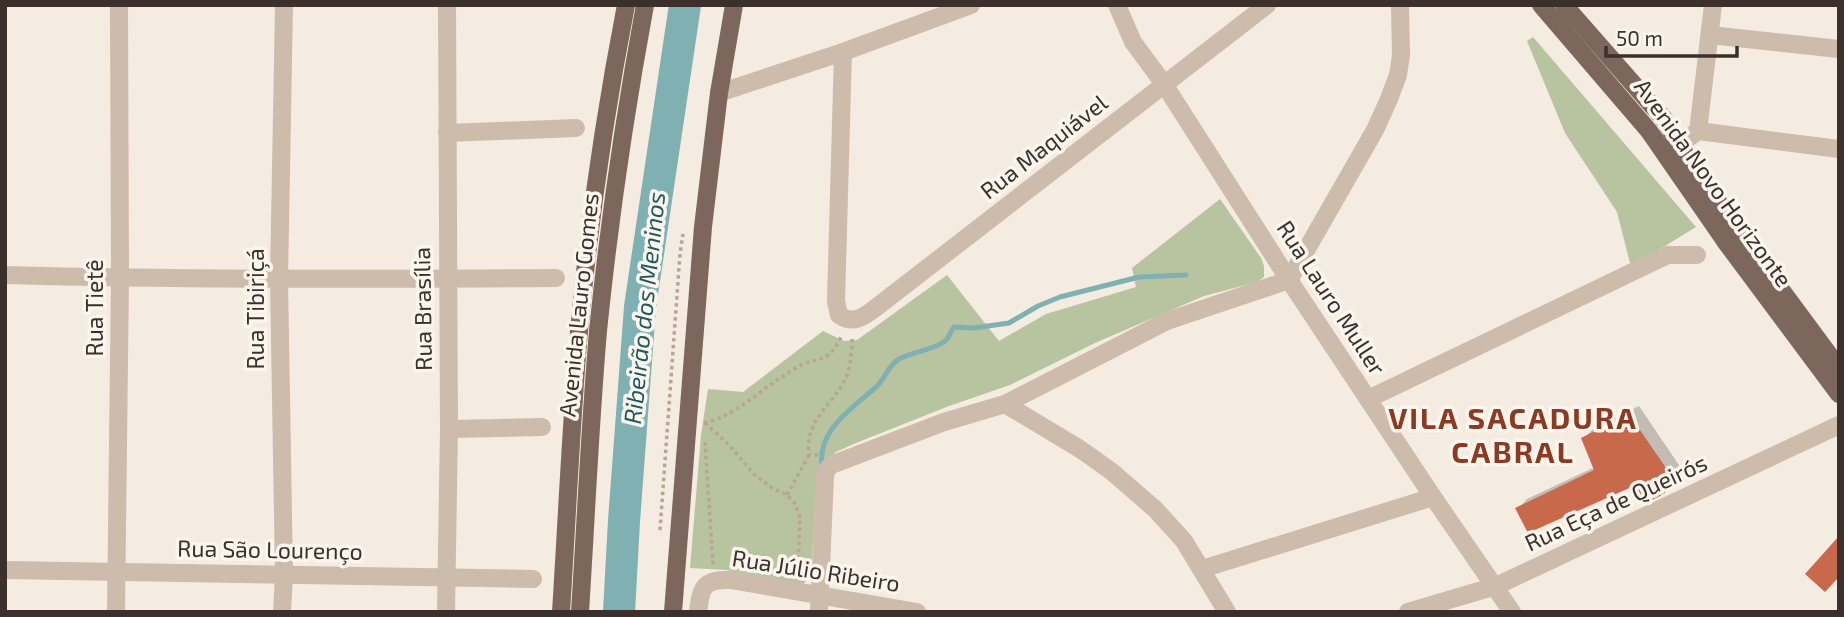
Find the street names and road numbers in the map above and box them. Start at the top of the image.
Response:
street label: Avenida Novo Horizonte [1629,73,1799,292]
street label: Rua Maquiável [974,88,1113,205]
street label: Avenida Lauro Gomes [552,192,604,418]
street label: Rua Lauro Muller [1272,215,1392,380]
street label: Rua Brasília [407,247,437,371]
street label: Rua Tibiriçá [241,248,270,370]
street label: Rua Tietê [80,259,108,357]
street label: Rua Eça de Queirós [1520,448,1712,557]
street label: Rua São Lourenço [177,533,363,566]
street label: Rua Júlio Ribeiro [730,543,902,597]

